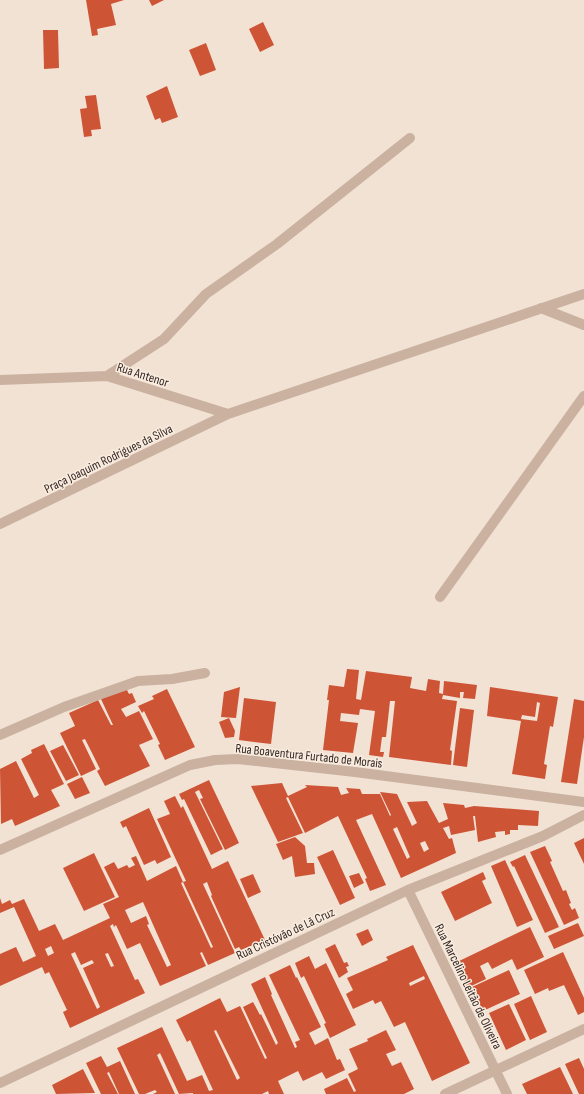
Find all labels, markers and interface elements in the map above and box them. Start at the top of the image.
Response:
street label: Rua Antenor [115,359,171,391]
street label: Praça Joaquim Rodrigues da Silva [42,421,175,497]
street label: Rua Boaventura Furtado de Morais [235,740,384,772]
street label: Rua Cristóvão de Lã Cruz [234,904,337,964]
street label: Rua Marcelino Leitão de Oliveira [431,921,505,1052]

